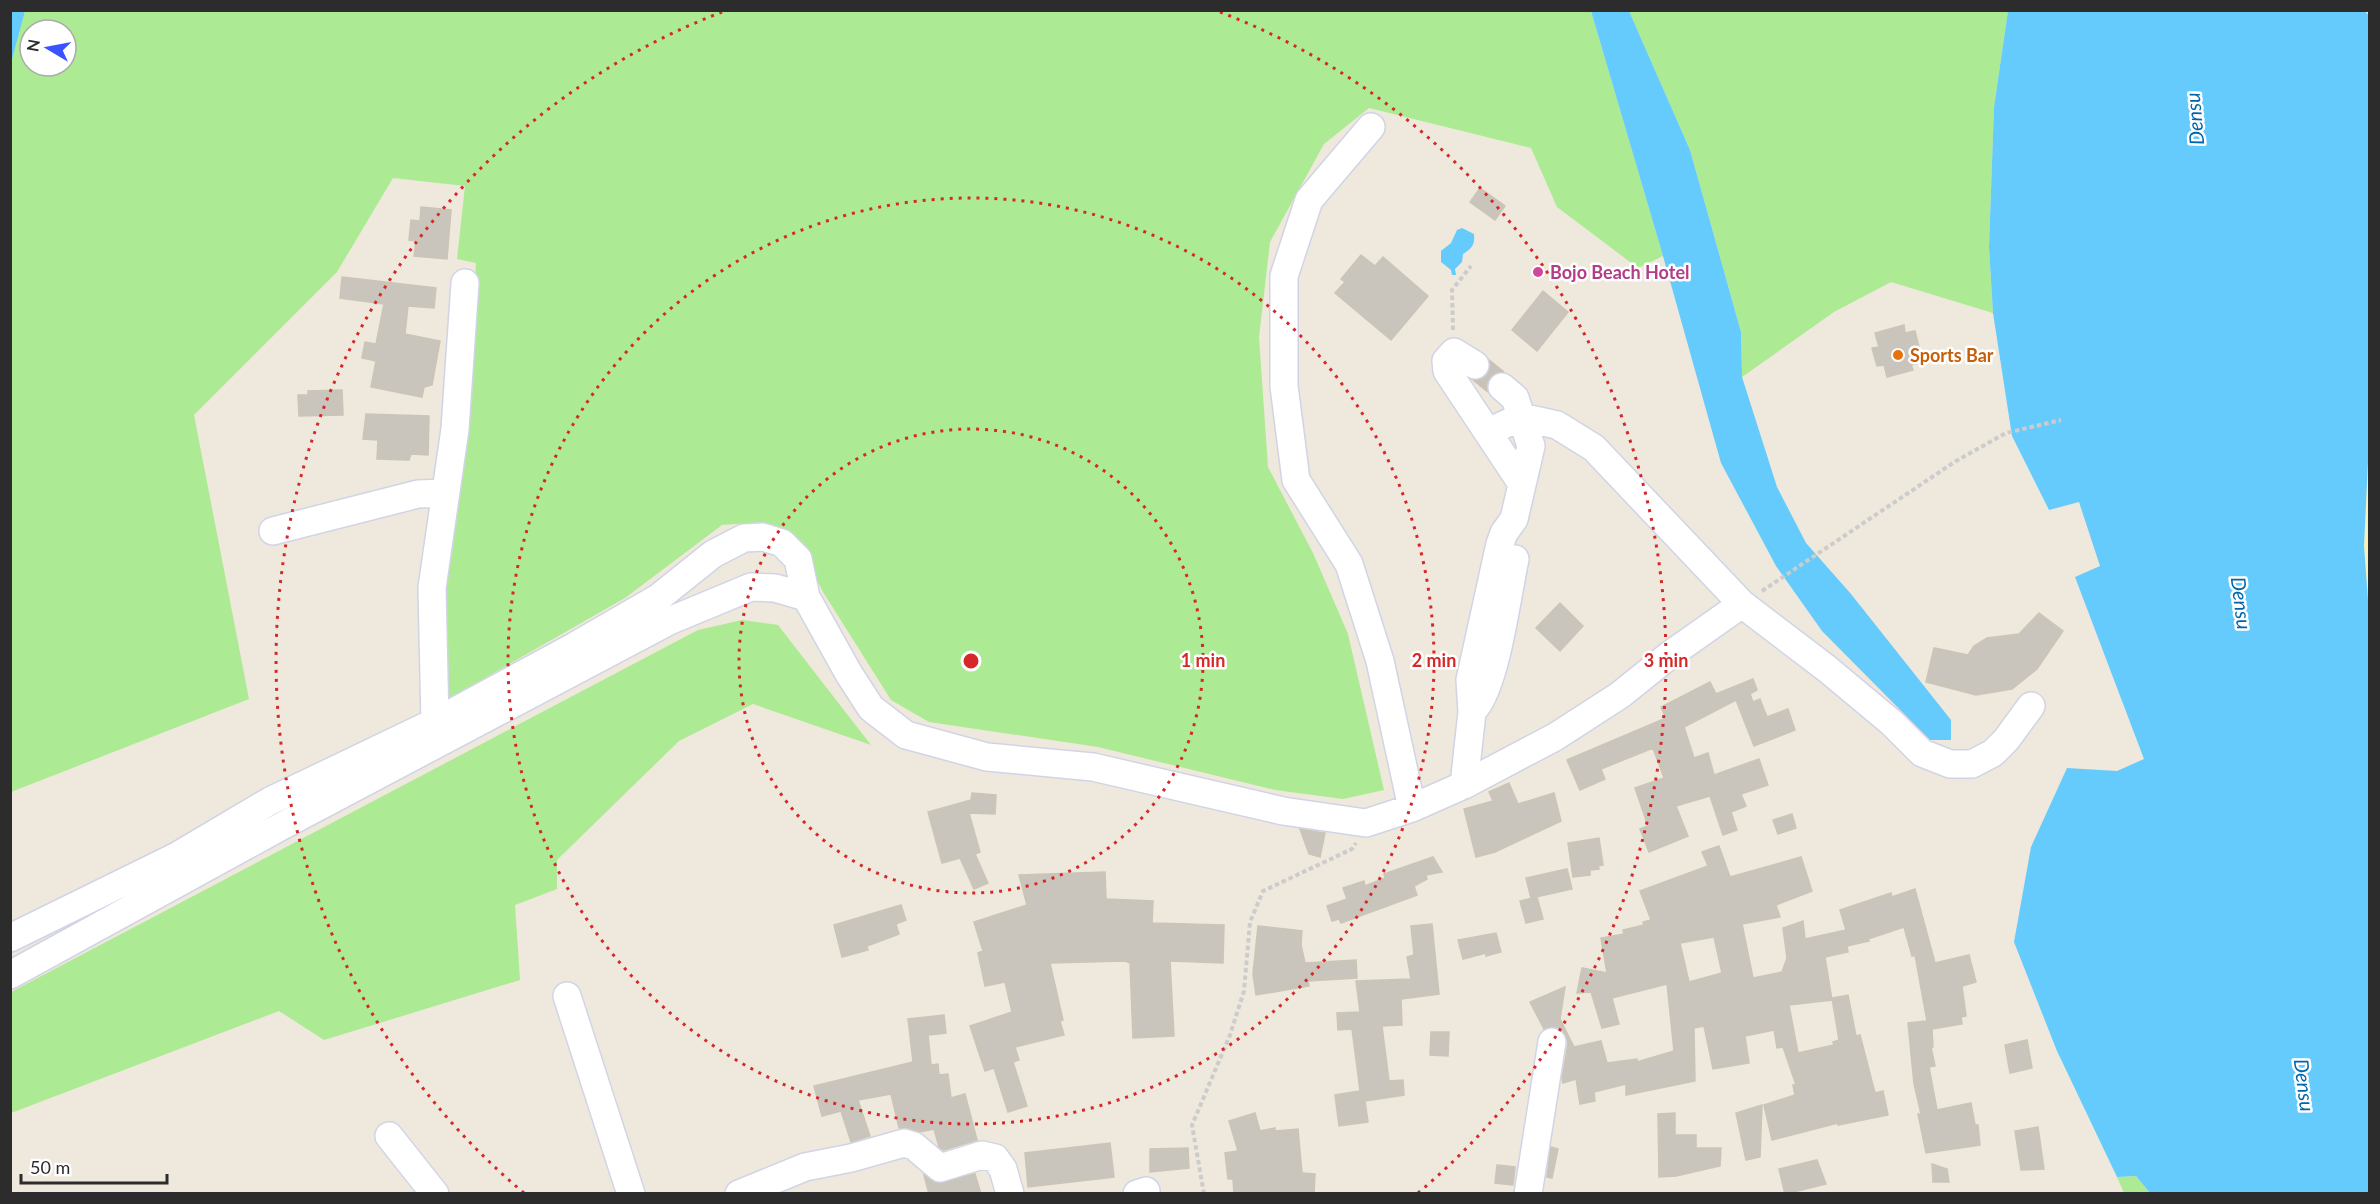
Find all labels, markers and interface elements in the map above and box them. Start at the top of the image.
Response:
north arrow [18,18,78,78]
text: N [22,38,43,53]
water label: Densu [2180,92,2208,146]
place label: Bojo Beach Hotel [1550,261,1690,283]
marker: Bojo Beach Hotel [1531,265,1545,279]
place label: Sports Bar [1910,344,1994,366]
marker: Sports Bar [1891,348,1905,362]
water label: Densu [2227,575,2257,631]
text: 1 min [1181,649,1225,671]
text: 2 min [1412,649,1456,671]
text: 3 min [1644,649,1688,671]
centre of rings [961,651,981,671]
water label: Densu [2290,1057,2320,1113]
scale bar [21,1147,166,1185]
text: 50 m [30,1156,70,1178]

